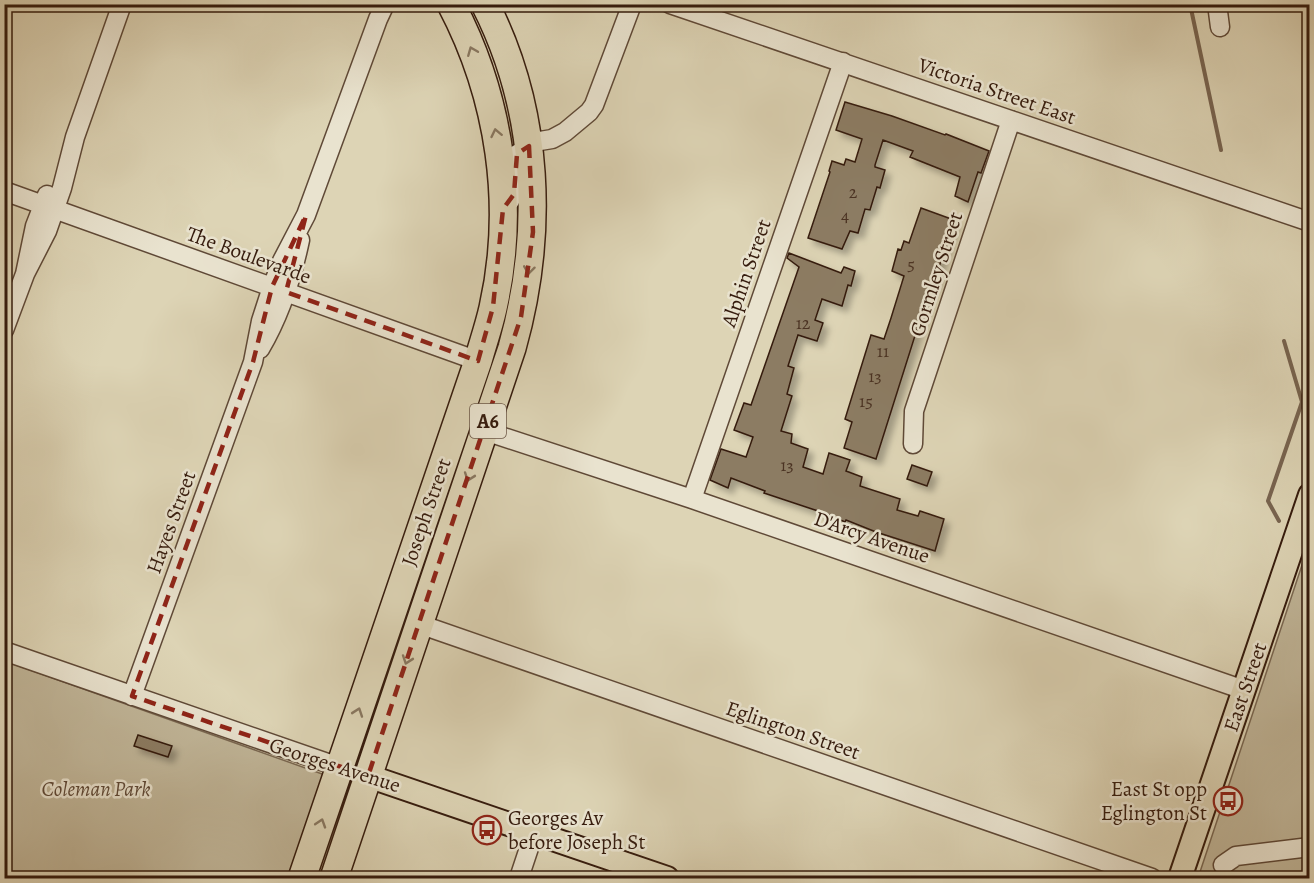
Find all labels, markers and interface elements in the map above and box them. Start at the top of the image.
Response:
one-way arrow [467,47,479,58]
street label: Victoria Street East [913,51,1080,131]
one-way arrow [490,129,503,139]
house number: 2 [849,180,858,204]
house number: 4 [841,203,849,227]
street label: Gormley Street [903,208,969,340]
street label: Alphin Street [714,215,778,332]
street label: The Boulevarde [183,220,315,290]
house number: 5 [907,252,915,276]
one-way arrow [523,266,536,275]
house number: 12 [796,311,811,335]
house number: 11 [877,339,889,363]
house number: 13 [868,364,882,388]
house number: 15 [859,389,873,413]
road number: A6 [470,404,506,438]
house number: 13 [780,453,794,477]
street label: Joseph Street [394,454,458,570]
street label: Hayes Street [139,467,203,577]
one-way arrow [463,471,476,482]
street label: D'Arcy Avenue [811,504,933,570]
street label: East Street [1217,638,1273,736]
one-way arrow [401,654,414,665]
street label: Eglington Street [722,694,864,766]
one-way arrow [351,707,364,718]
street label: Georges Avenue [266,731,404,799]
park label: Coleman Park [41,775,151,803]
place label: East St opp Eglington St [1101,775,1207,827]
bus stop icon: East St opp Eglington St [1212,785,1244,817]
place label: Georges Av before Joseph St [508,804,645,856]
bus stop icon: Georges Av before Joseph St [471,814,503,846]
one-way arrow [313,818,326,829]

